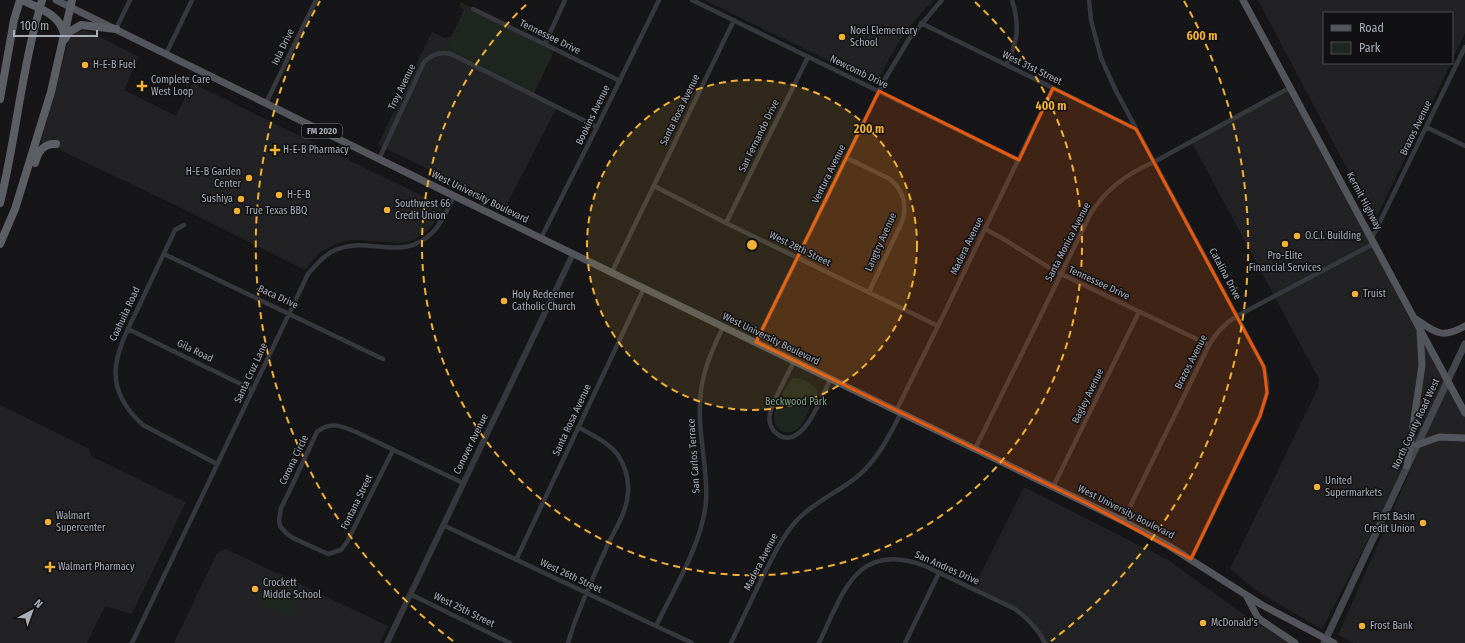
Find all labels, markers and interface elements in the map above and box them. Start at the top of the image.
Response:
scale bar [14,12,97,38]
legend [1323,12,1453,64]
street label: Tennessee Drive [518,17,582,57]
text: 100 m [20,19,49,33]
text: Road [1359,21,1384,35]
place label: Noel Elementary School [850,25,918,49]
street label: Iola Drive [269,27,297,67]
text: 600 m [1186,29,1218,43]
marker: Noel Elementary School [837,32,847,42]
text: Park [1359,41,1381,55]
street label: West 31st Street [1000,48,1064,88]
street label: Newcomb Drive [828,53,890,91]
place label: H-E-B Fuel [93,59,136,71]
marker: H-E-B Fuel [80,60,90,70]
street label: Troy Avenue [386,62,418,112]
street label: Santa Rosa Avenue [658,72,702,148]
place label: Complete Care West Loop [151,74,210,98]
marker: Complete Care West Loop [136,80,148,92]
street label: Bookins Avenue [573,83,613,147]
street label: San Fernando Drive [736,98,782,174]
text: 400 m [1036,99,1066,113]
street label: Brazos Avenue [1398,99,1434,157]
text: 200 m [853,122,884,136]
road number: FM 2020 [302,124,342,138]
street label: Ventura Avenue [810,143,848,205]
place label: H-E-B Pharmacy [283,144,349,156]
marker: H-E-B Pharmacy [270,145,280,155]
place label: H-E-B Garden Center [186,166,242,190]
street label: West University Boulevard [429,168,531,226]
street label: Kermit Highway [1344,170,1384,232]
marker: H-E-B Garden Center [244,173,254,183]
place label: H-E-B [287,189,311,201]
marker: H-E-B [274,190,284,200]
place label: Sushiya [202,193,233,205]
marker: Sushiya [236,194,246,204]
place label: Southwest 66 Credit Union [395,198,450,222]
street label: Santa Monica Avenue [1043,200,1093,284]
place label: True Texas BBQ [245,205,308,217]
marker: Southwest 66 Credit Union [382,205,392,215]
marker: True Texas BBQ [232,206,242,216]
street label: Langtry Avenue [863,211,899,273]
street label: Madera Avenue [948,215,986,277]
street label: West 28th Street [767,229,833,269]
place label: O.C.I. Building [1305,230,1361,242]
marker: O.C.I. Building [1292,231,1302,241]
centre of rings [745,238,759,252]
marker: Pro-Elite Financial Services [1280,239,1290,249]
street label: Catalina Drive [1206,246,1244,302]
place label: Pro-Elite Financial Services [1249,250,1321,274]
street label: Tennessee Drive [1066,264,1132,302]
street label: Baca Drive [256,282,300,312]
street label: Coahuila Road [107,285,143,343]
place label: Truist [1363,288,1387,300]
place label: Holy Redeemer Catholic Church [512,289,576,313]
marker: Truist [1350,289,1360,299]
marker: Holy Redeemer Catholic Church [499,296,509,306]
street label: West University Boulevard [720,310,822,368]
street label: Brazos Avenue [1172,333,1210,391]
street label: Gila Road [175,337,215,365]
street label: Santa Cruz Lane [232,341,270,405]
street label: Bagley Avenue [1070,367,1106,425]
street label: North County Road West [1390,376,1443,472]
street label: Santa Rosa Avenue [550,382,594,458]
park label: Beckwood Park [765,396,827,408]
street label: Conover Avenue [451,412,491,476]
street label: San Carlos Terrace [685,418,703,494]
street label: Corona Circle [277,433,311,487]
street label: Fontana Street [339,472,376,531]
place label: United Supermarkets [1325,475,1382,499]
street label: West University Boulevard [1076,482,1176,542]
marker: United Supermarkets [1312,482,1322,492]
place label: Walmart Supercenter [56,510,106,534]
place label: First Basin Credit Union [1364,511,1415,535]
marker: Walmart Supercenter [43,517,53,527]
marker: First Basin Credit Union [1418,518,1428,528]
street label: Madera Avenue [741,531,781,593]
street label: San Andres Drive [913,548,981,588]
street label: West 26th Street [538,556,605,596]
place label: Walmart Pharmacy [58,561,135,573]
marker: Walmart Pharmacy [45,562,55,572]
place label: Crockett Middle School [263,577,321,601]
marker: Crockett Middle School [250,584,260,594]
street label: West 25th Street [431,590,497,630]
north arrow [12,591,52,631]
text: N [31,597,45,611]
place label: McDonald's [1211,617,1258,629]
marker: McDonald's [1198,618,1208,628]
place label: Frost Bank [1370,620,1413,632]
marker: Frost Bank [1357,621,1367,631]

